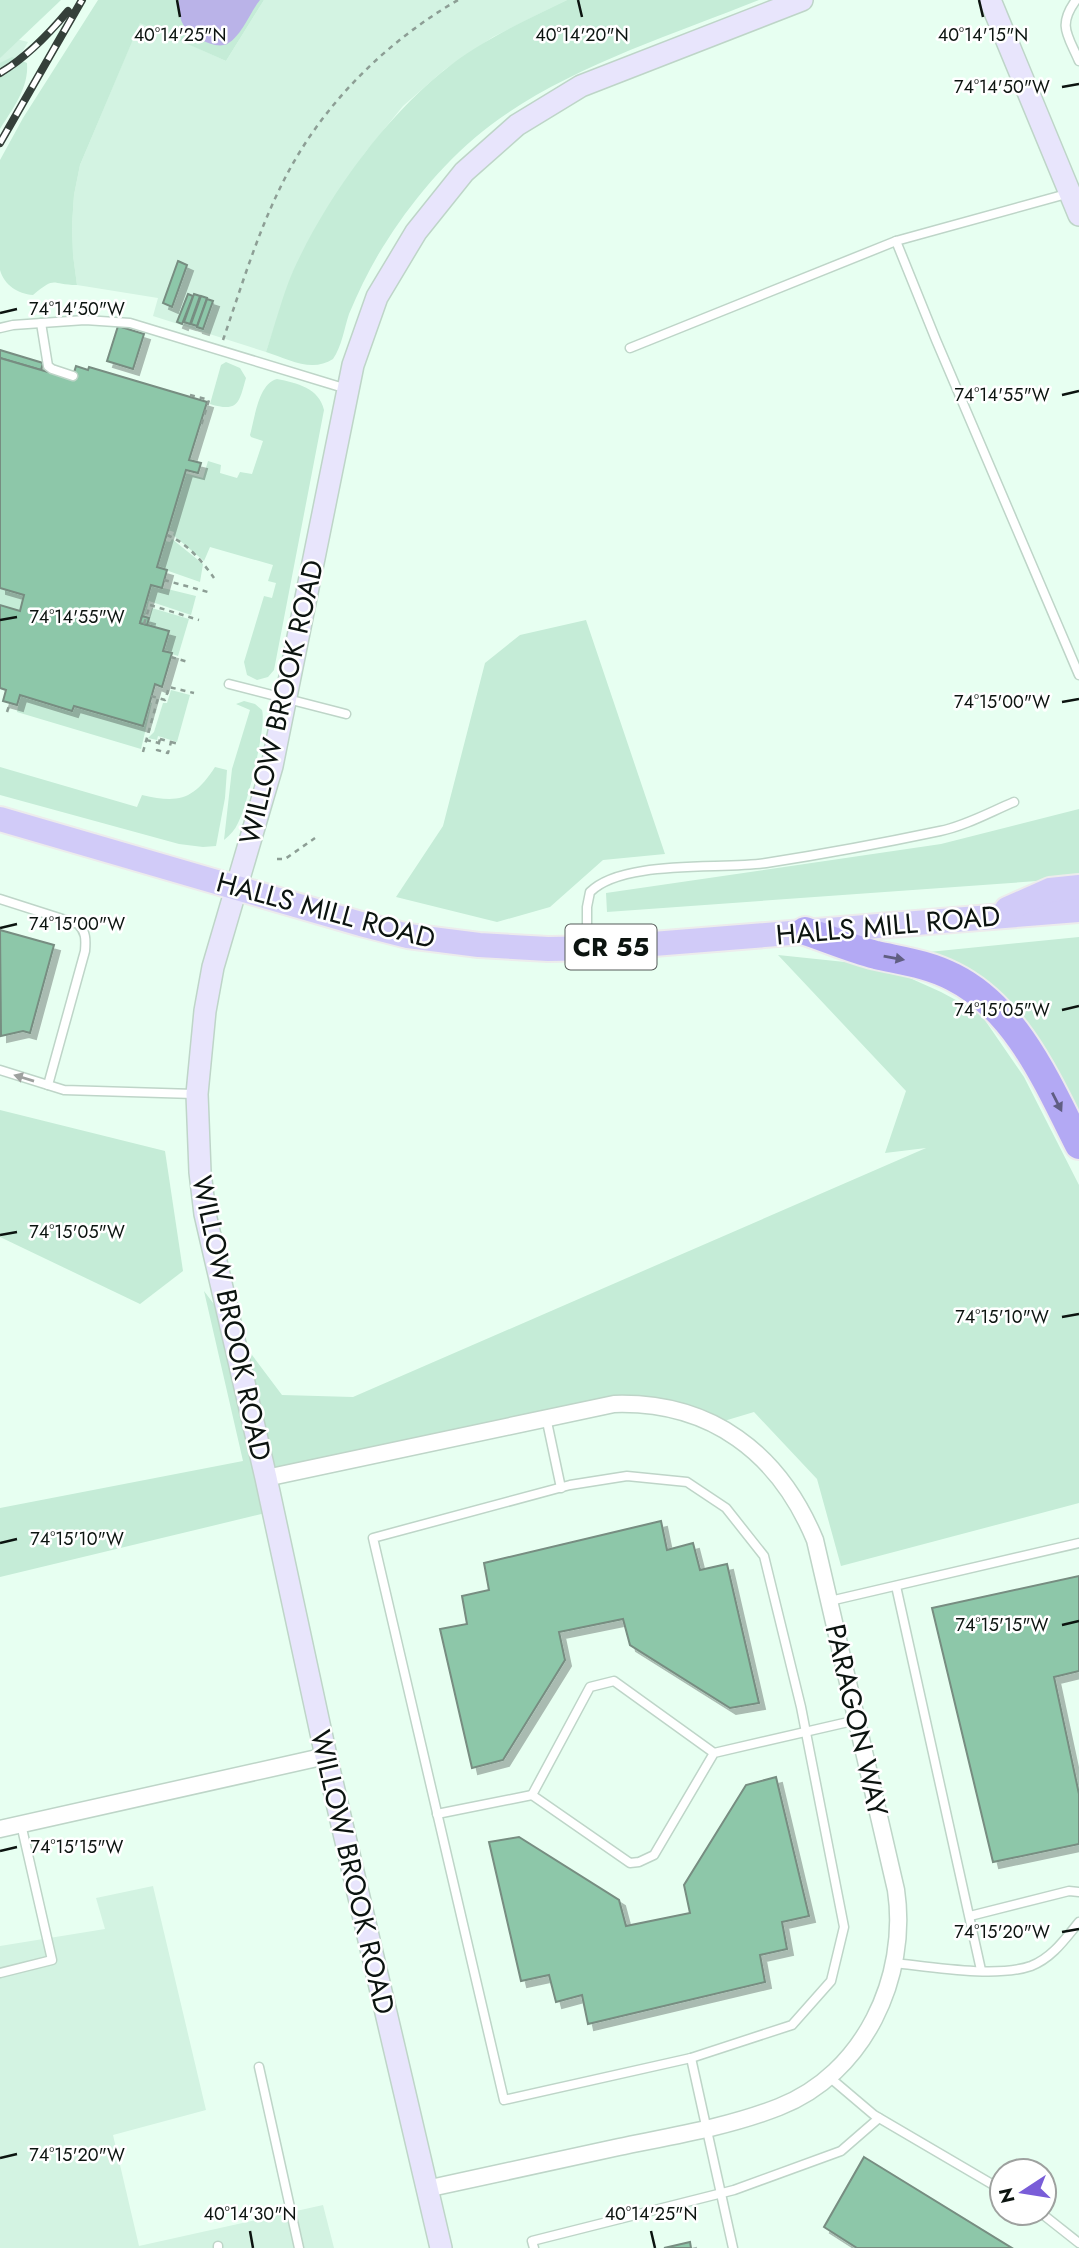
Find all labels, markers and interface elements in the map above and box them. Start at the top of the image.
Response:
text: 40°14'25"N [134,22,226,48]
text: 40°14'20"N [535,22,629,48]
text: 40°14'15"N [938,22,1028,48]
text: 74°14'50"W [954,74,1050,100]
text: 74°14'50"W [29,296,125,322]
text: 74°14'55"W [954,382,1050,408]
street label: WILLOW BROOK ROAD [229,556,334,848]
text: 74°14'55"W [29,604,125,630]
text: 74°15'00"W [954,689,1050,715]
street label: HALLS MILL ROAD [212,862,440,959]
street label: HALLS MILL ROAD [774,895,1002,956]
text: 74°15'00"W [29,911,125,937]
road number: CR 55 [566,924,656,970]
one-way arrow [883,953,905,964]
text: 74°15'05"W [954,997,1050,1023]
one-way arrow [13,1072,34,1082]
one-way arrow [1051,1092,1063,1112]
street label: WILLOW BROOK ROAD [181,1172,282,1464]
text: 74°15'05"W [29,1219,125,1245]
text: 74°15'10"W [955,1304,1049,1330]
text: 74°15'10"W [30,1526,124,1552]
text: 74°15'15"W [956,1612,1049,1638]
street label: PARAGON WAY [814,1620,899,1821]
street label: WILLOW BROOK ROAD [300,1726,405,2018]
text: 74°15'15"W [31,1834,124,1860]
text: 74°15'20"W [954,1919,1050,1945]
text: 74°15'20"W [29,2142,125,2168]
north arrow [988,2157,1058,2227]
text: N [992,2185,1022,2206]
text: 40°14'30"N [204,2201,296,2227]
text: 40°14'25"N [605,2201,697,2227]

